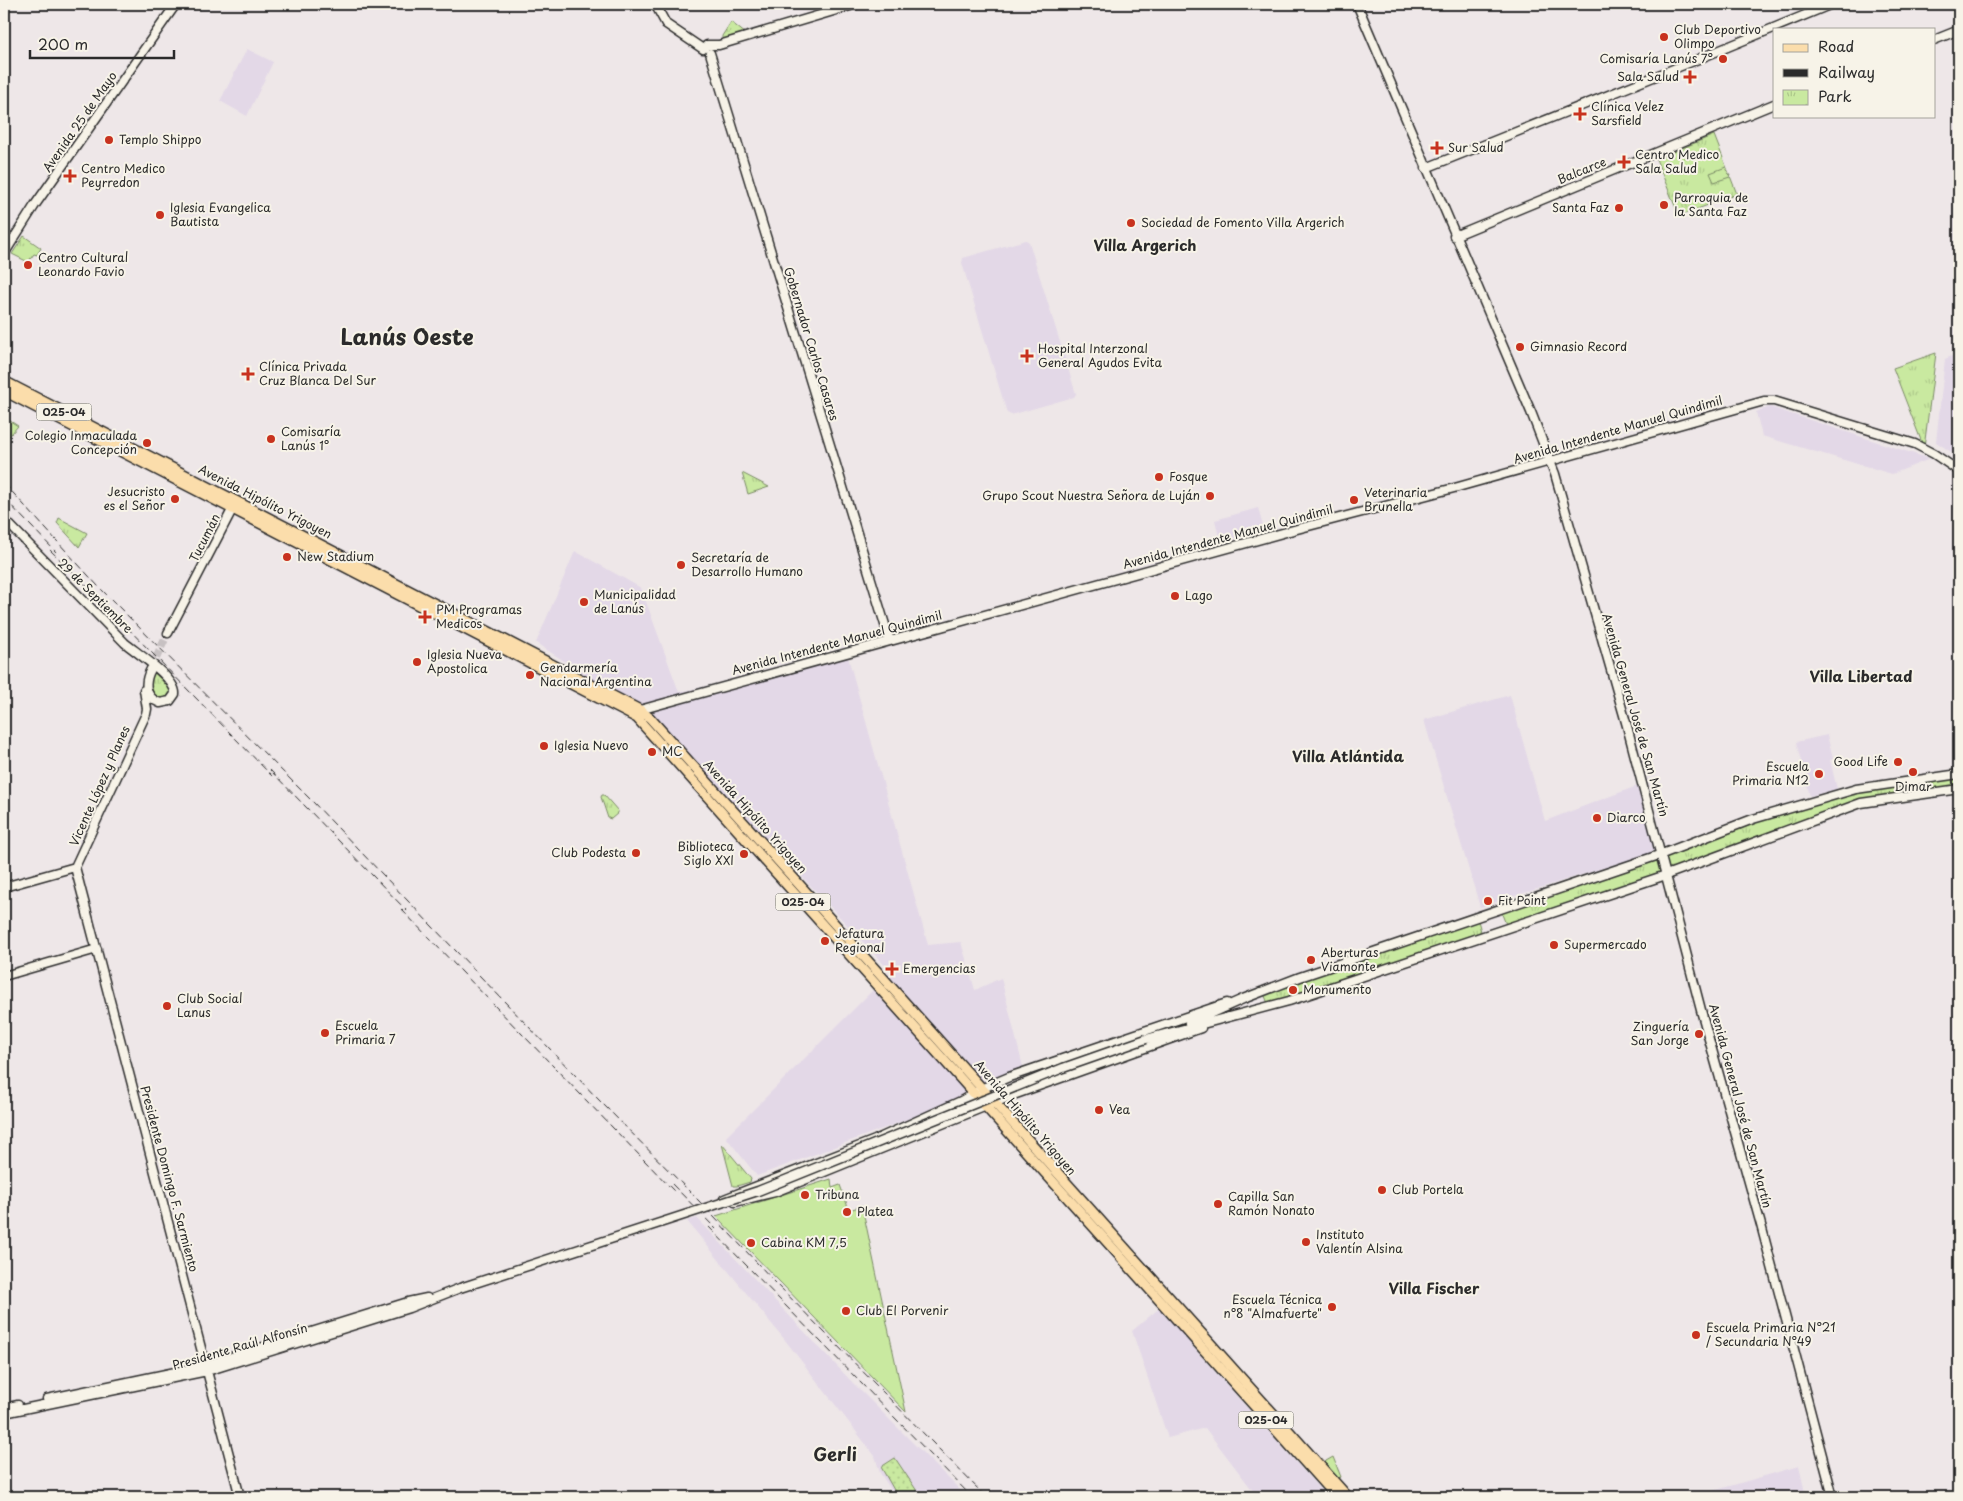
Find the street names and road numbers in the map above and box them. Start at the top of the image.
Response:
street label: Avenida 25 de Mayo [38,67,121,175]
street label: Balcarce [1555,152,1609,188]
street label: Gobernador Carlos Casares [780,265,844,423]
street label: Avenida Intendente Manuel Quindimil [1511,391,1724,468]
road number: 025-04 [36,404,92,421]
street label: Avenida Hipólito Yrigoyen [196,460,335,543]
street label: Avenida Intendente Manuel Quindimil [1121,499,1335,573]
street label: Tucumán [184,510,224,565]
street label: 29 de Septiembre [54,554,138,637]
street label: Avenida Intendente Manuel Quindimil [730,605,944,679]
street label: Avenida General José de San Martín [1598,611,1674,819]
street label: Vicente López y Planes [64,722,134,849]
street label: Avenida Hipólito Yrigoyen [700,756,812,877]
road number: 025-04 [776,894,830,910]
street label: Avenida General José de San Martín [1705,1002,1777,1210]
street label: Avenida Hipólito Yrigoyen [971,1056,1081,1179]
street label: Presidente Domingo F. Sarmiento [136,1084,204,1274]
street label: Presidente Raúl Alfonsín [170,1318,309,1374]
road number: 025-04 [1238,1412,1294,1428]

